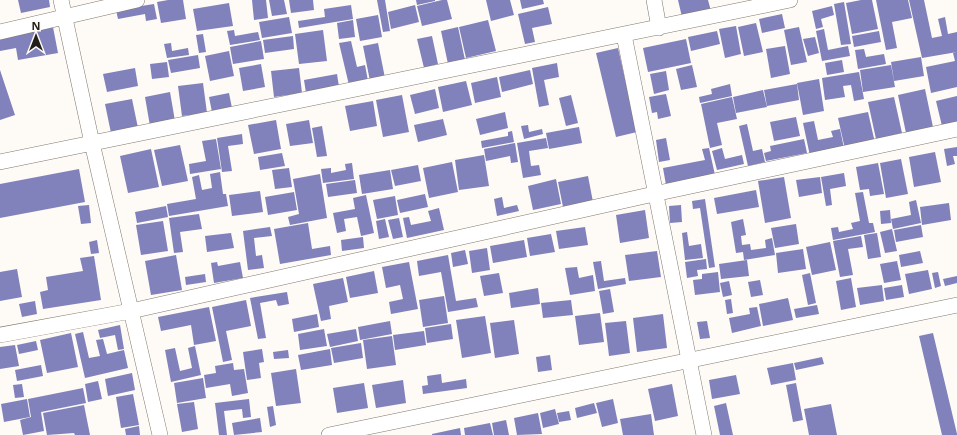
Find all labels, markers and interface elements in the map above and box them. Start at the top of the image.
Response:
north arrow [16,16,56,56]
text: N [32,18,40,33]

